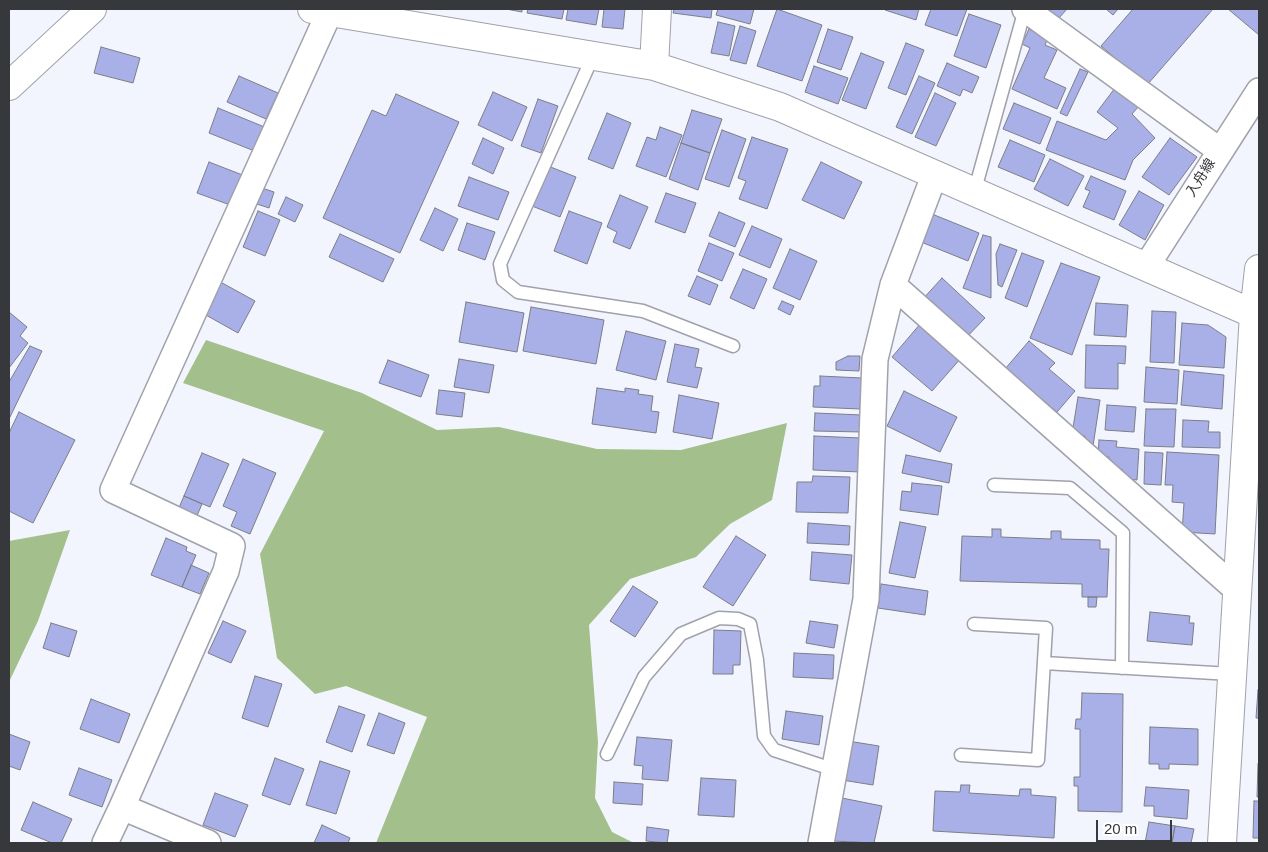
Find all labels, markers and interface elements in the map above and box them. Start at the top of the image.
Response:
street label: 入舟線 [1183,156,1219,200]
scale bar [1098,810,1174,842]
text: 20 m [1104,820,1137,837]

